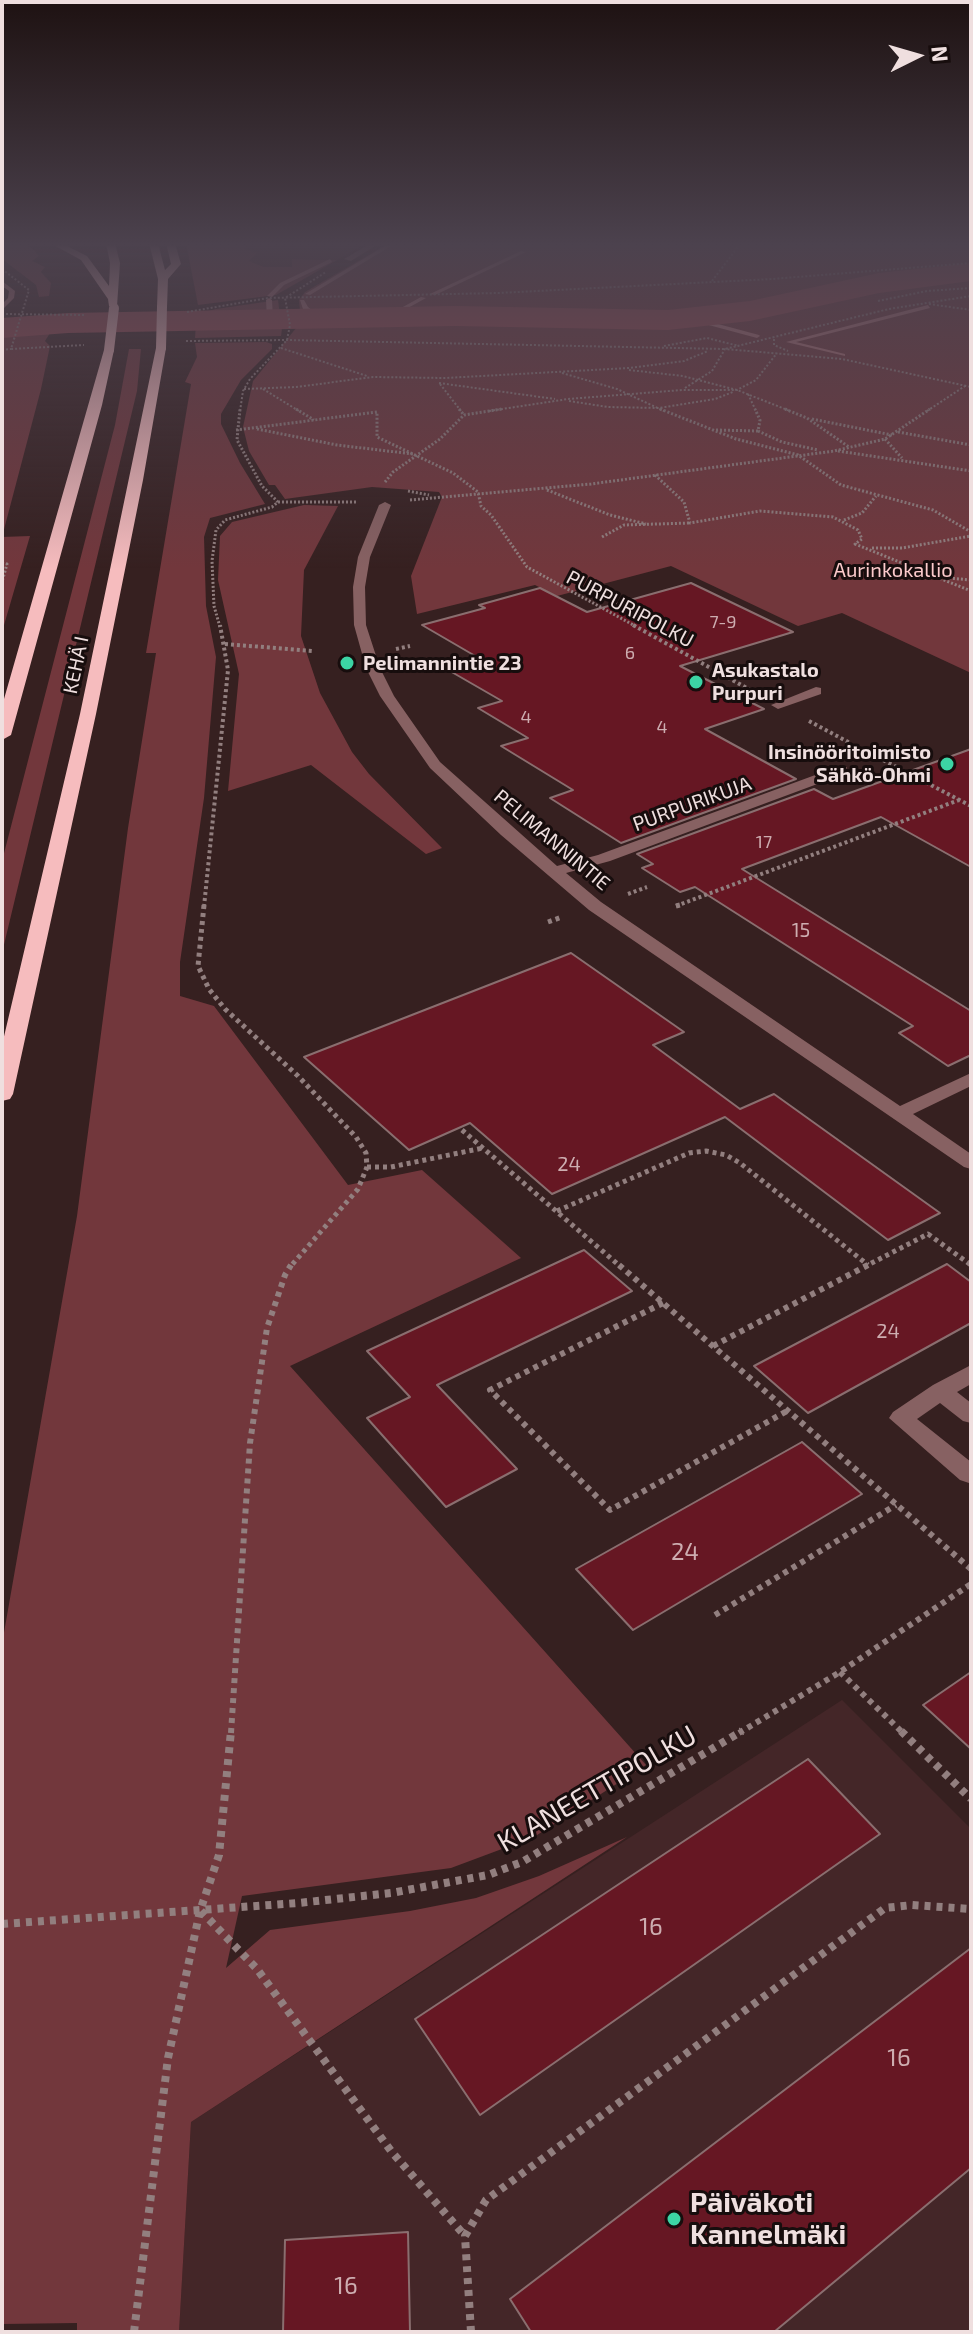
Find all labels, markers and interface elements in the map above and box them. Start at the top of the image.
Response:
north arrow [877,16,957,96]
text: N [927,45,955,63]
park label: Aurinkokallio [833,558,953,582]
street label: PURPURIPOLKU [562,565,698,653]
house number: 7-9 [709,611,737,633]
street label: KEHÄ I [58,634,94,696]
house number: 6 [625,642,635,664]
place label: Pelimannintie 23 [363,651,522,675]
marker: Pelimannintie 23 [338,654,356,672]
place label: Asukastalo Purpuri [712,658,819,705]
marker: Asukastalo Purpuri [687,673,705,691]
house number: 4 [520,706,532,728]
house number: 4 [656,716,668,738]
place label: Insinööritoimisto Sähkö-Ohmi [768,740,931,787]
marker: Insinööritoimisto Sähkö-Ohmi [938,755,956,773]
street label: PURPURIKUJA [630,771,754,837]
street label: PELIMANNINTIE [489,784,615,896]
house number: 17 [756,831,772,853]
house number: 15 [792,918,810,942]
house number: 24 [557,1152,581,1176]
house number: 24 [876,1319,900,1343]
house number: 24 [671,1538,699,1566]
street label: KLANEETTIPOLKU [492,1718,702,1860]
house number: 16 [639,1913,663,1941]
house number: 16 [887,2044,911,2072]
place label: Päiväkoti Kannelmäki [690,2186,846,2252]
marker: Päiväkoti Kannelmäki [665,2210,683,2228]
house number: 16 [334,2272,358,2300]

